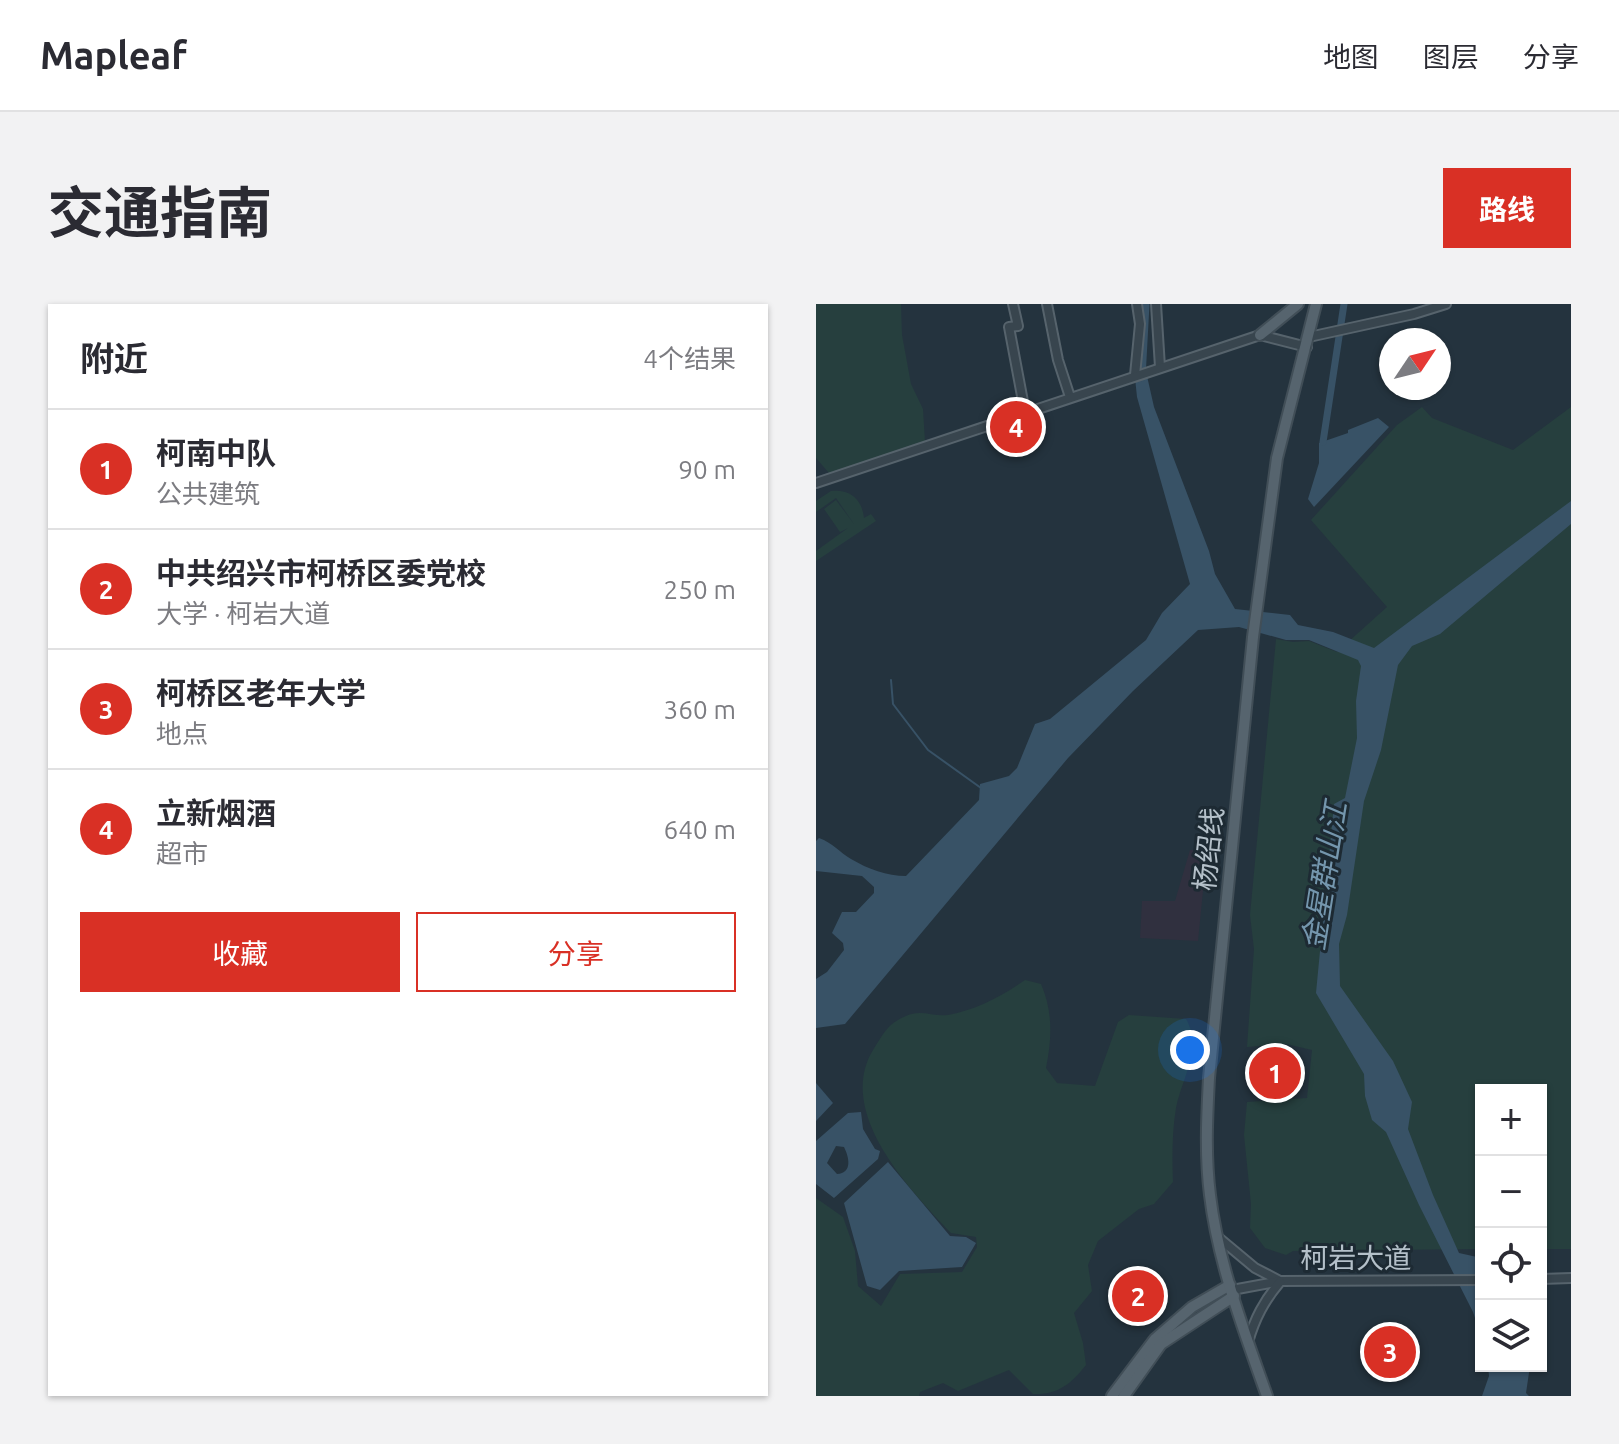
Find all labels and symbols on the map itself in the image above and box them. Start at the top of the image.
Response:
north arrow [1379,328,1451,400]
pin: 4 [990,397,1042,457]
water label: 金星群山江 [1295,796,1353,953]
street label: 杨绍线 [1188,806,1228,892]
your location [1170,1030,1210,1070]
pin: 1 [1249,1043,1301,1103]
street label: 柯岩大道 [1300,1242,1412,1273]
pin: 2 [1112,1266,1164,1326]
pin: 3 [1364,1322,1416,1382]

